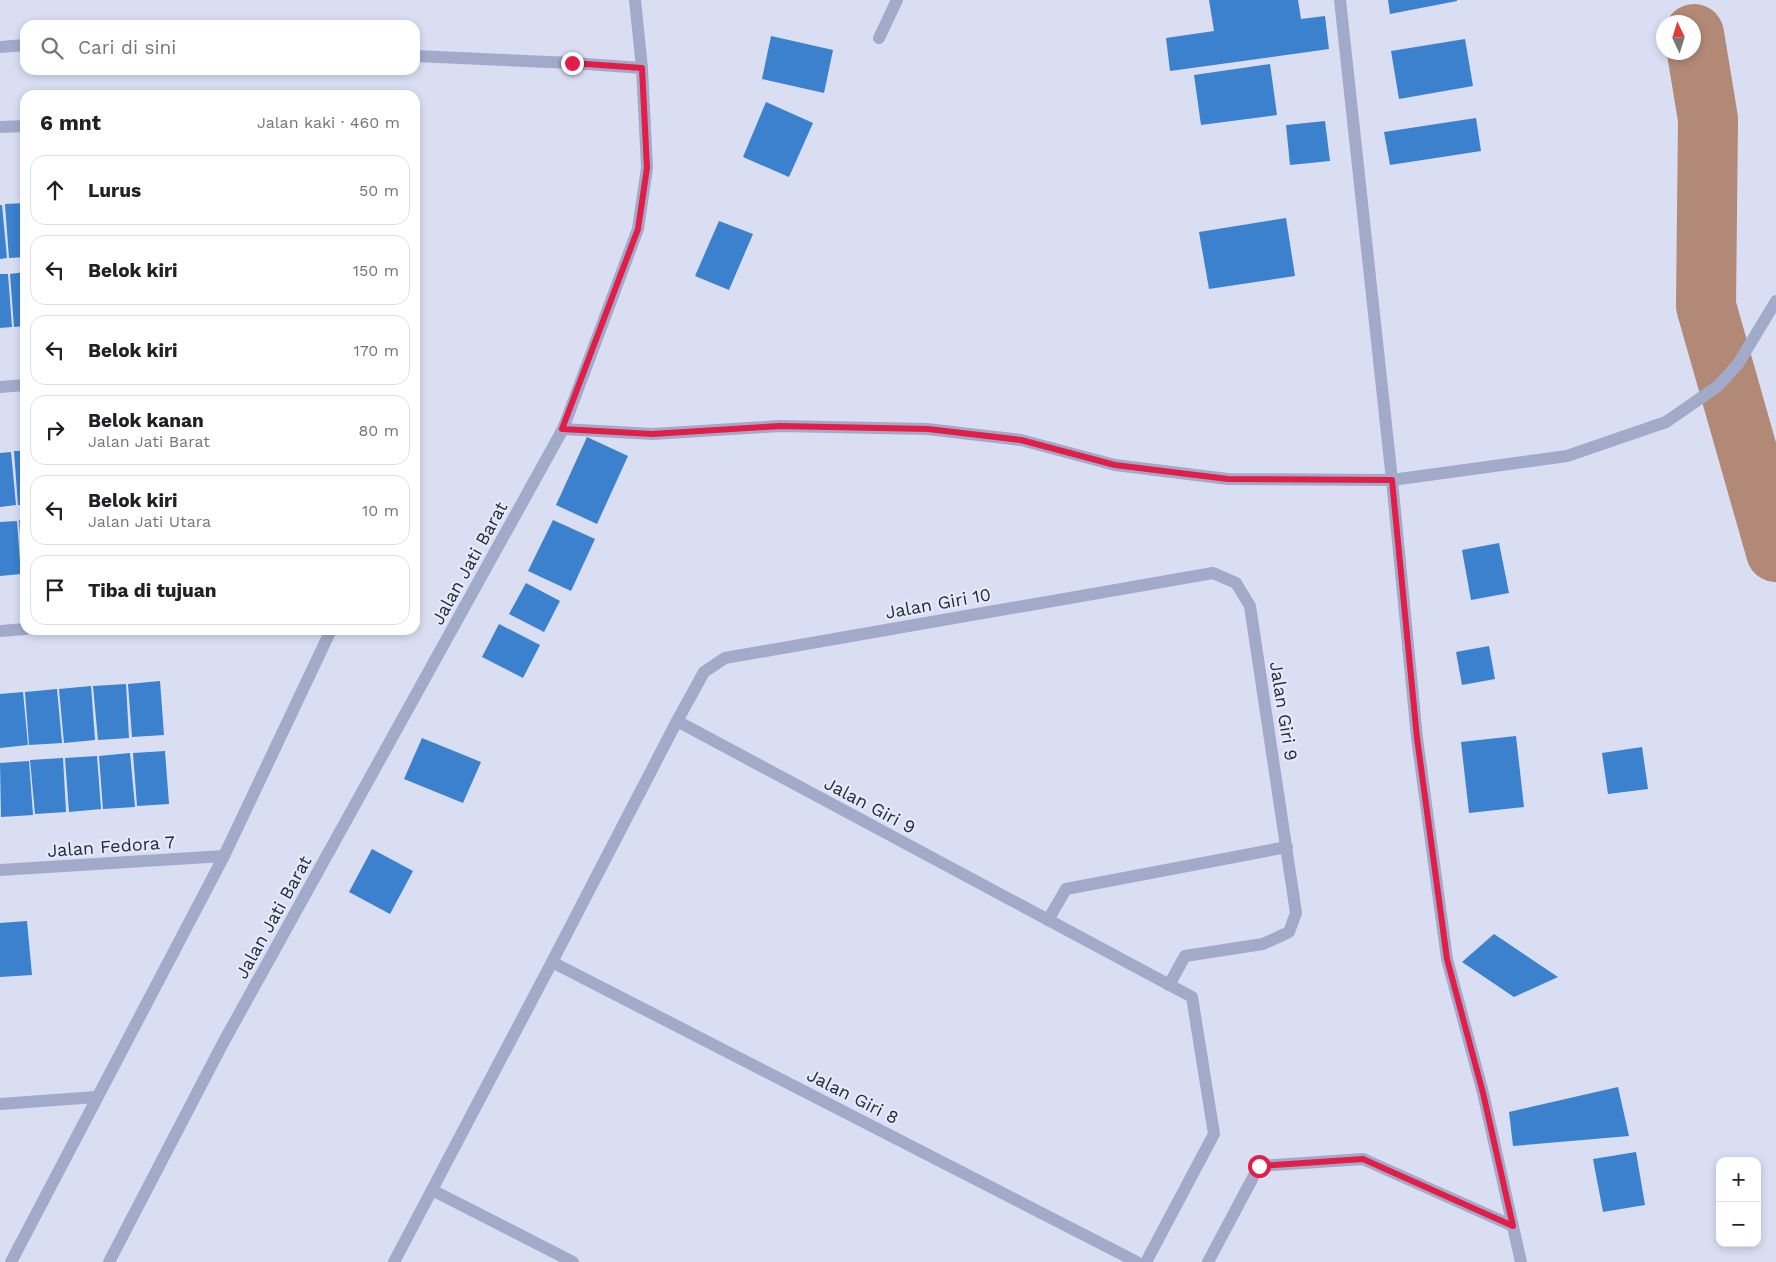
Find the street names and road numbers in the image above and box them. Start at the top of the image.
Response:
street label: Jalan Jati Barat [427,498,512,628]
street label: Jalan Giri 10 [883,583,993,623]
street label: Jalan Giri 9 [1266,660,1302,762]
street label: Jalan Giri 9 [821,772,919,838]
street label: Jalan Fedora 7 [46,831,176,861]
street label: Jalan Jati Barat [231,852,316,982]
street label: Jalan Giri 8 [804,1064,902,1128]

